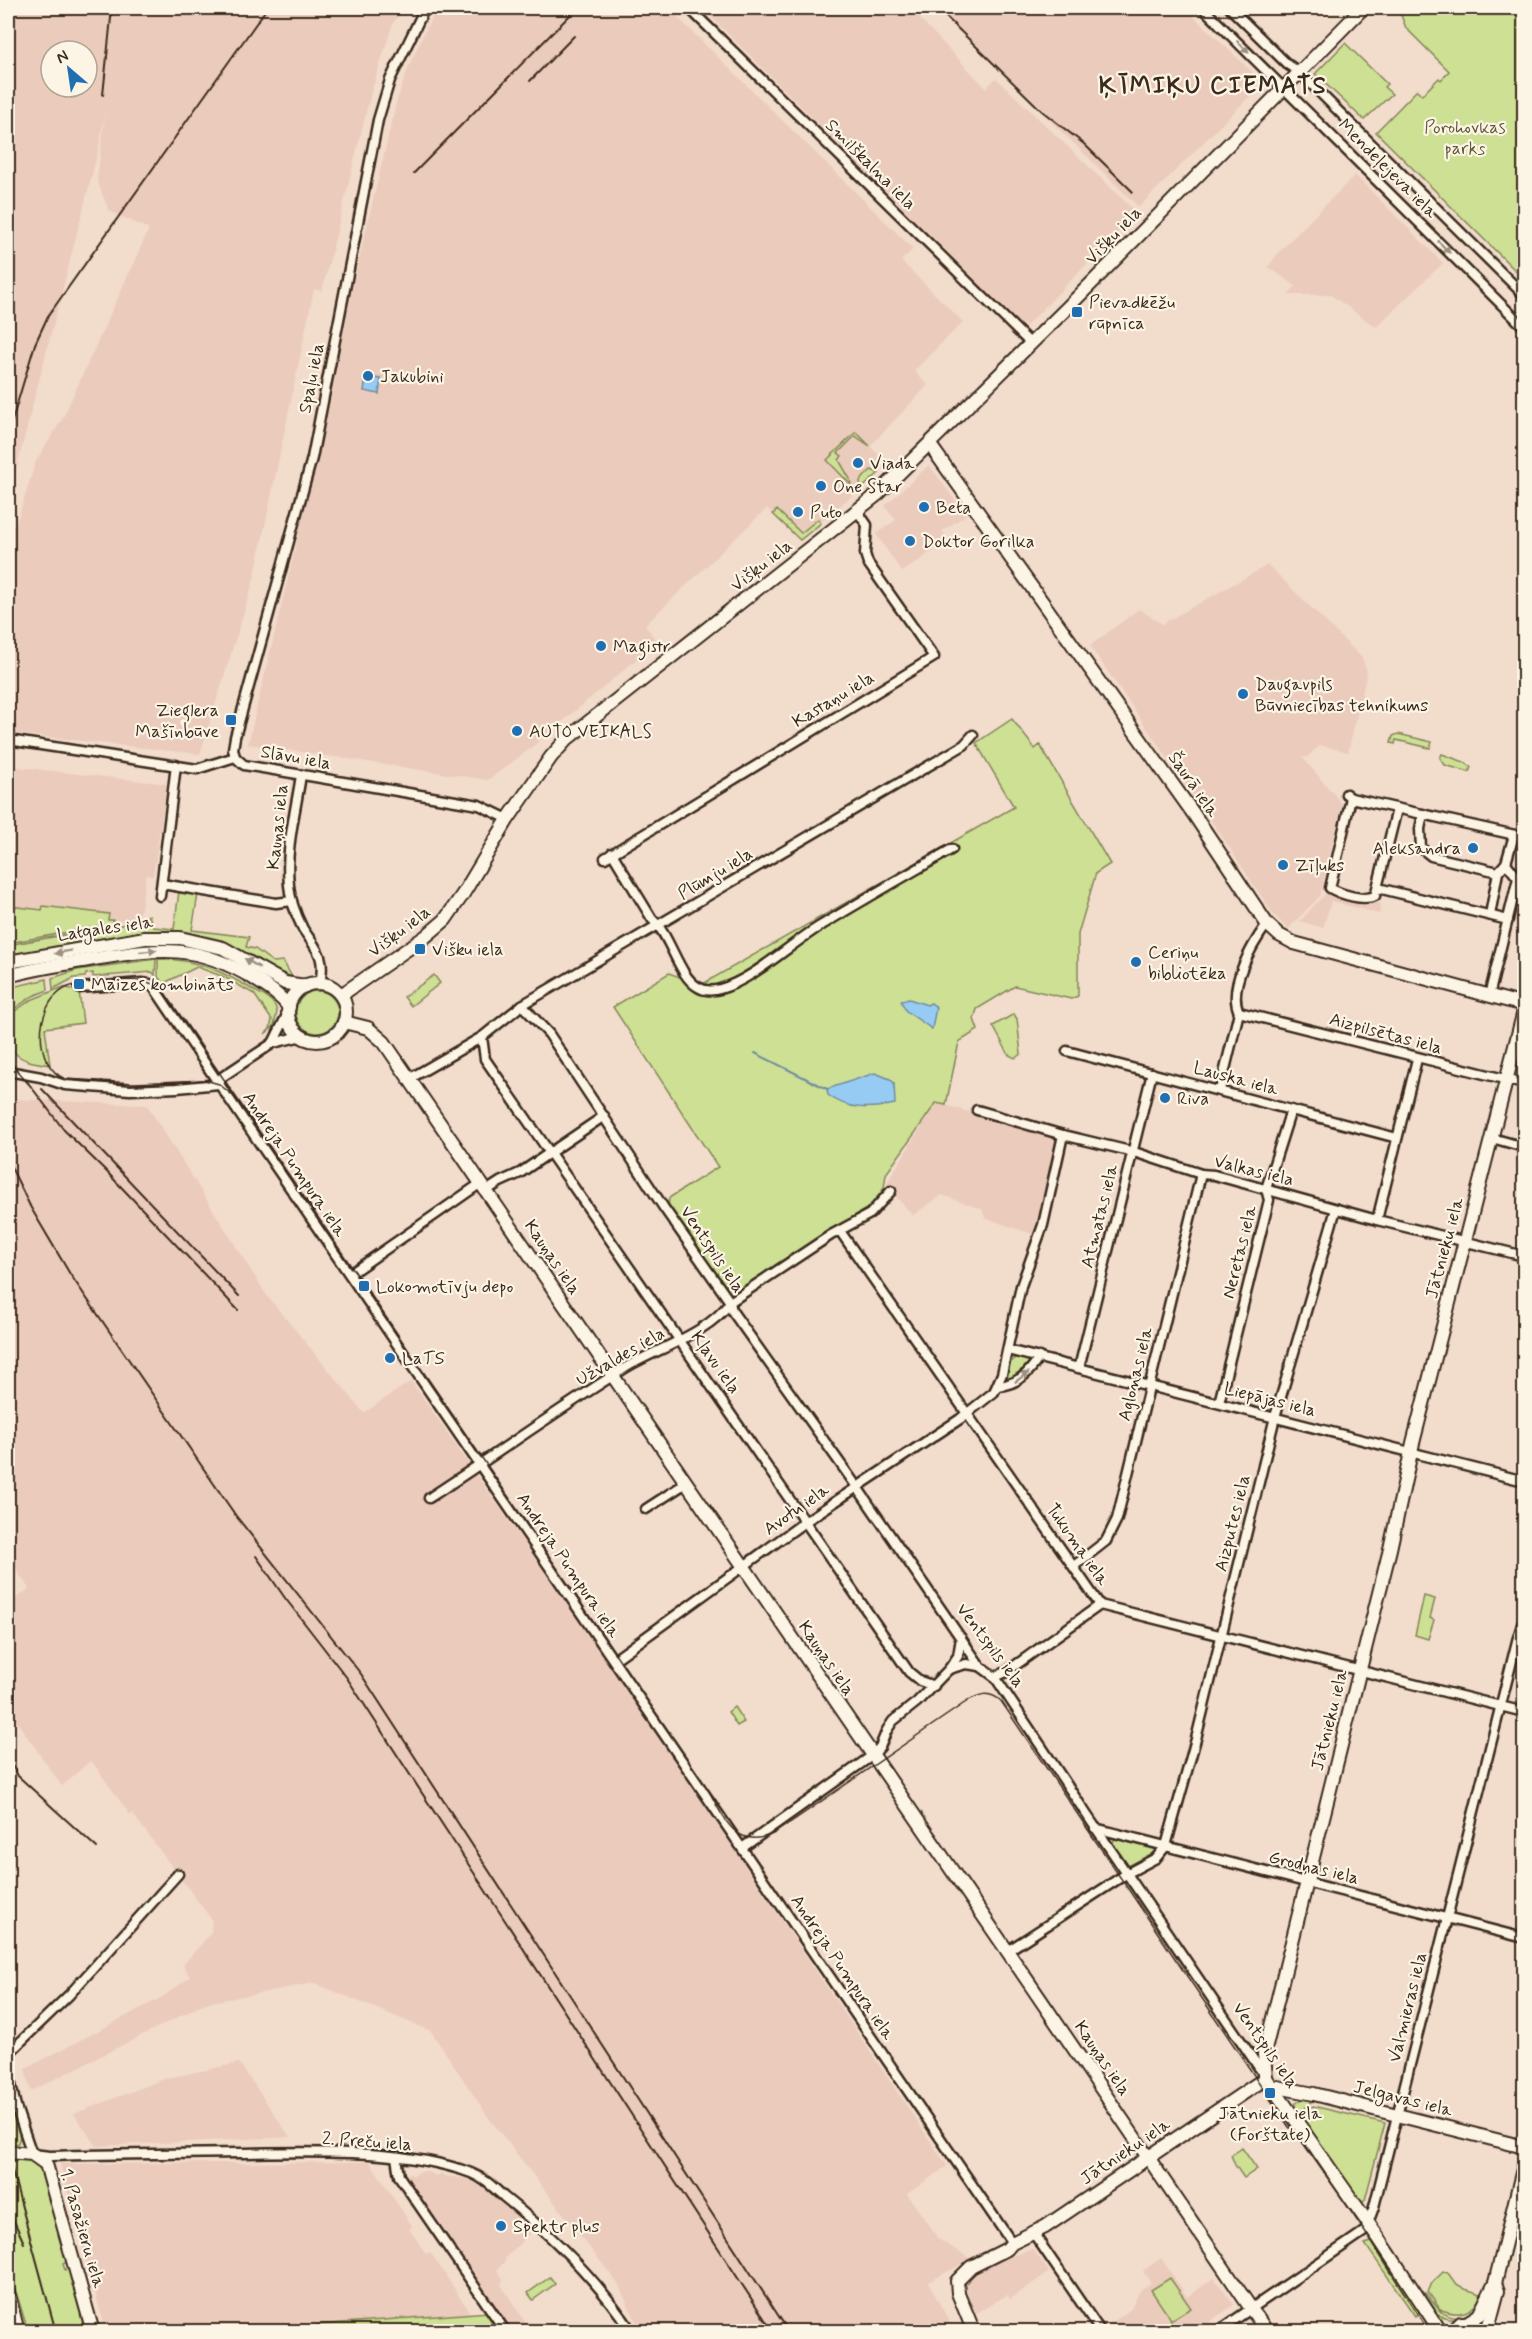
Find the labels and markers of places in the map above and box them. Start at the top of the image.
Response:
place label: Pievadkēžu rūpnīca [1089,291,1175,336]
marker: Pievadkēžu rūpnīca [1070,305,1084,319]
place label: Jakubini [380,365,443,389]
marker: Jakubini [361,369,375,383]
place label: Viada [870,452,915,476]
marker: Viada [851,456,865,470]
place label: One Star [833,475,903,499]
marker: One Star [814,479,828,493]
place label: Beta [936,496,971,520]
marker: Beta [917,500,931,514]
place label: Puto [810,501,842,525]
marker: Puto [791,505,805,519]
place label: Doktor Gorilka [922,530,1035,554]
marker: Doktor Gorilka [903,534,917,548]
place label: Magistr [613,635,671,661]
marker: Magistr [594,639,608,653]
place label: Daugavpils Būvniecības tehnikums [1255,673,1428,718]
marker: Daugavpils Būvniecības tehnikums [1236,687,1250,701]
place label: Zieglera Mašīnbūve [135,699,219,744]
marker: Zieglera Mašīnbūve [224,713,238,727]
place label: AUTO VEIKALS [529,720,652,744]
marker: AUTO VEIKALS [510,724,524,738]
place label: Aleksandra [1372,837,1461,861]
marker: Aleksandra [1466,841,1480,855]
place label: Zīļuks [1295,854,1344,878]
marker: Zīļuks [1276,858,1290,872]
place label: Višku iela [432,938,503,962]
place label: Ceriņu bibliotēka [1148,941,1226,986]
marker: Višku iela [413,942,427,956]
marker: Ceriņu bibliotēka [1129,955,1143,969]
place label: Maizes kombināts [91,973,234,997]
marker: Maizes kombināts [72,977,86,991]
place label: Riva [1177,1087,1209,1111]
marker: Riva [1158,1091,1172,1105]
place label: Lokomotīvju depo [376,1275,513,1299]
marker: Lokomotīvju depo [357,1279,371,1293]
place label: LaTS [402,1347,445,1371]
marker: LaTS [383,1351,397,1365]
marker: Jātnieku iela (Forštate) [1263,2086,1277,2100]
place label: Jātnieku iela (Forštate) [1218,2102,1322,2147]
place label: Spektr plus [513,2215,600,2239]
marker: Spektr plus [494,2219,508,2233]

